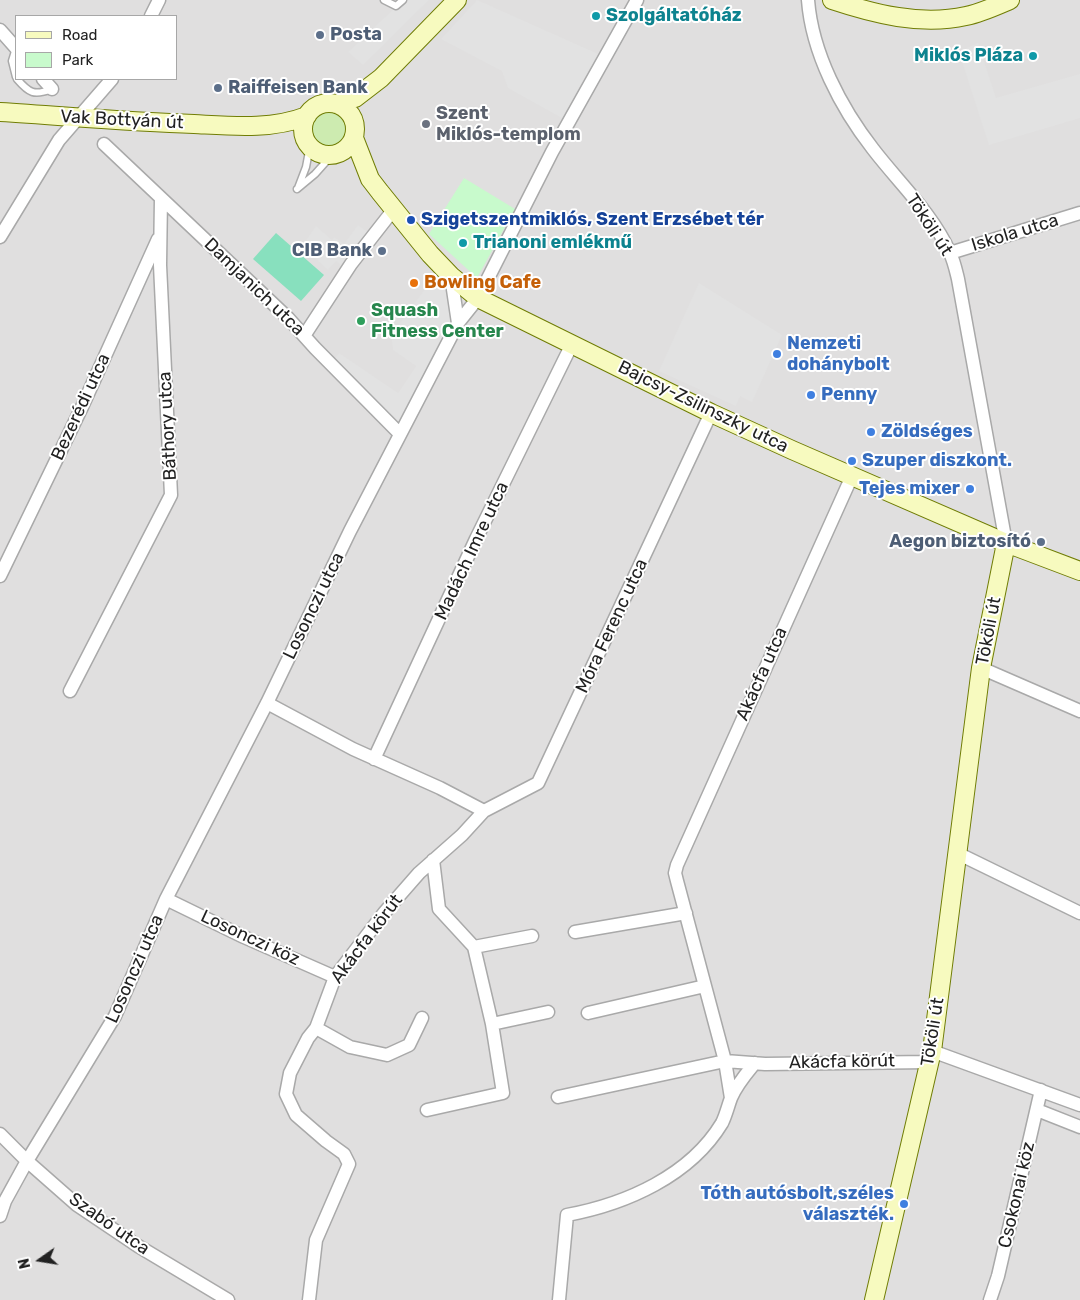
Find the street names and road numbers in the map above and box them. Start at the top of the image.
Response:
street label: Vak Bottyán út [60,106,184,134]
street label: Tököli út [901,190,957,260]
street label: Iskola utca [969,210,1061,256]
street label: Damjanich utca [199,234,309,340]
street label: Bezerédi utca [47,350,115,464]
street label: Bajcsy-Zsilinszky utca [614,356,792,458]
street label: Báthory utca [154,371,182,481]
street label: Madách Imre utca [431,478,513,624]
street label: Losonczi utca [279,549,349,663]
street label: Móra Ferenc utca [571,555,653,697]
street label: Tököli út [972,595,1006,667]
street label: Akácfa utca [732,624,792,724]
street label: Akácfa körút [326,890,408,988]
street label: Losonczi köz [197,906,303,970]
street label: Losonczi utca [101,911,169,1027]
street label: Tököli út [917,996,949,1068]
street label: Akácfa körút [789,1050,895,1074]
street label: Csokonai köz [994,1140,1040,1250]
street label: Szabó utca [65,1188,153,1260]

